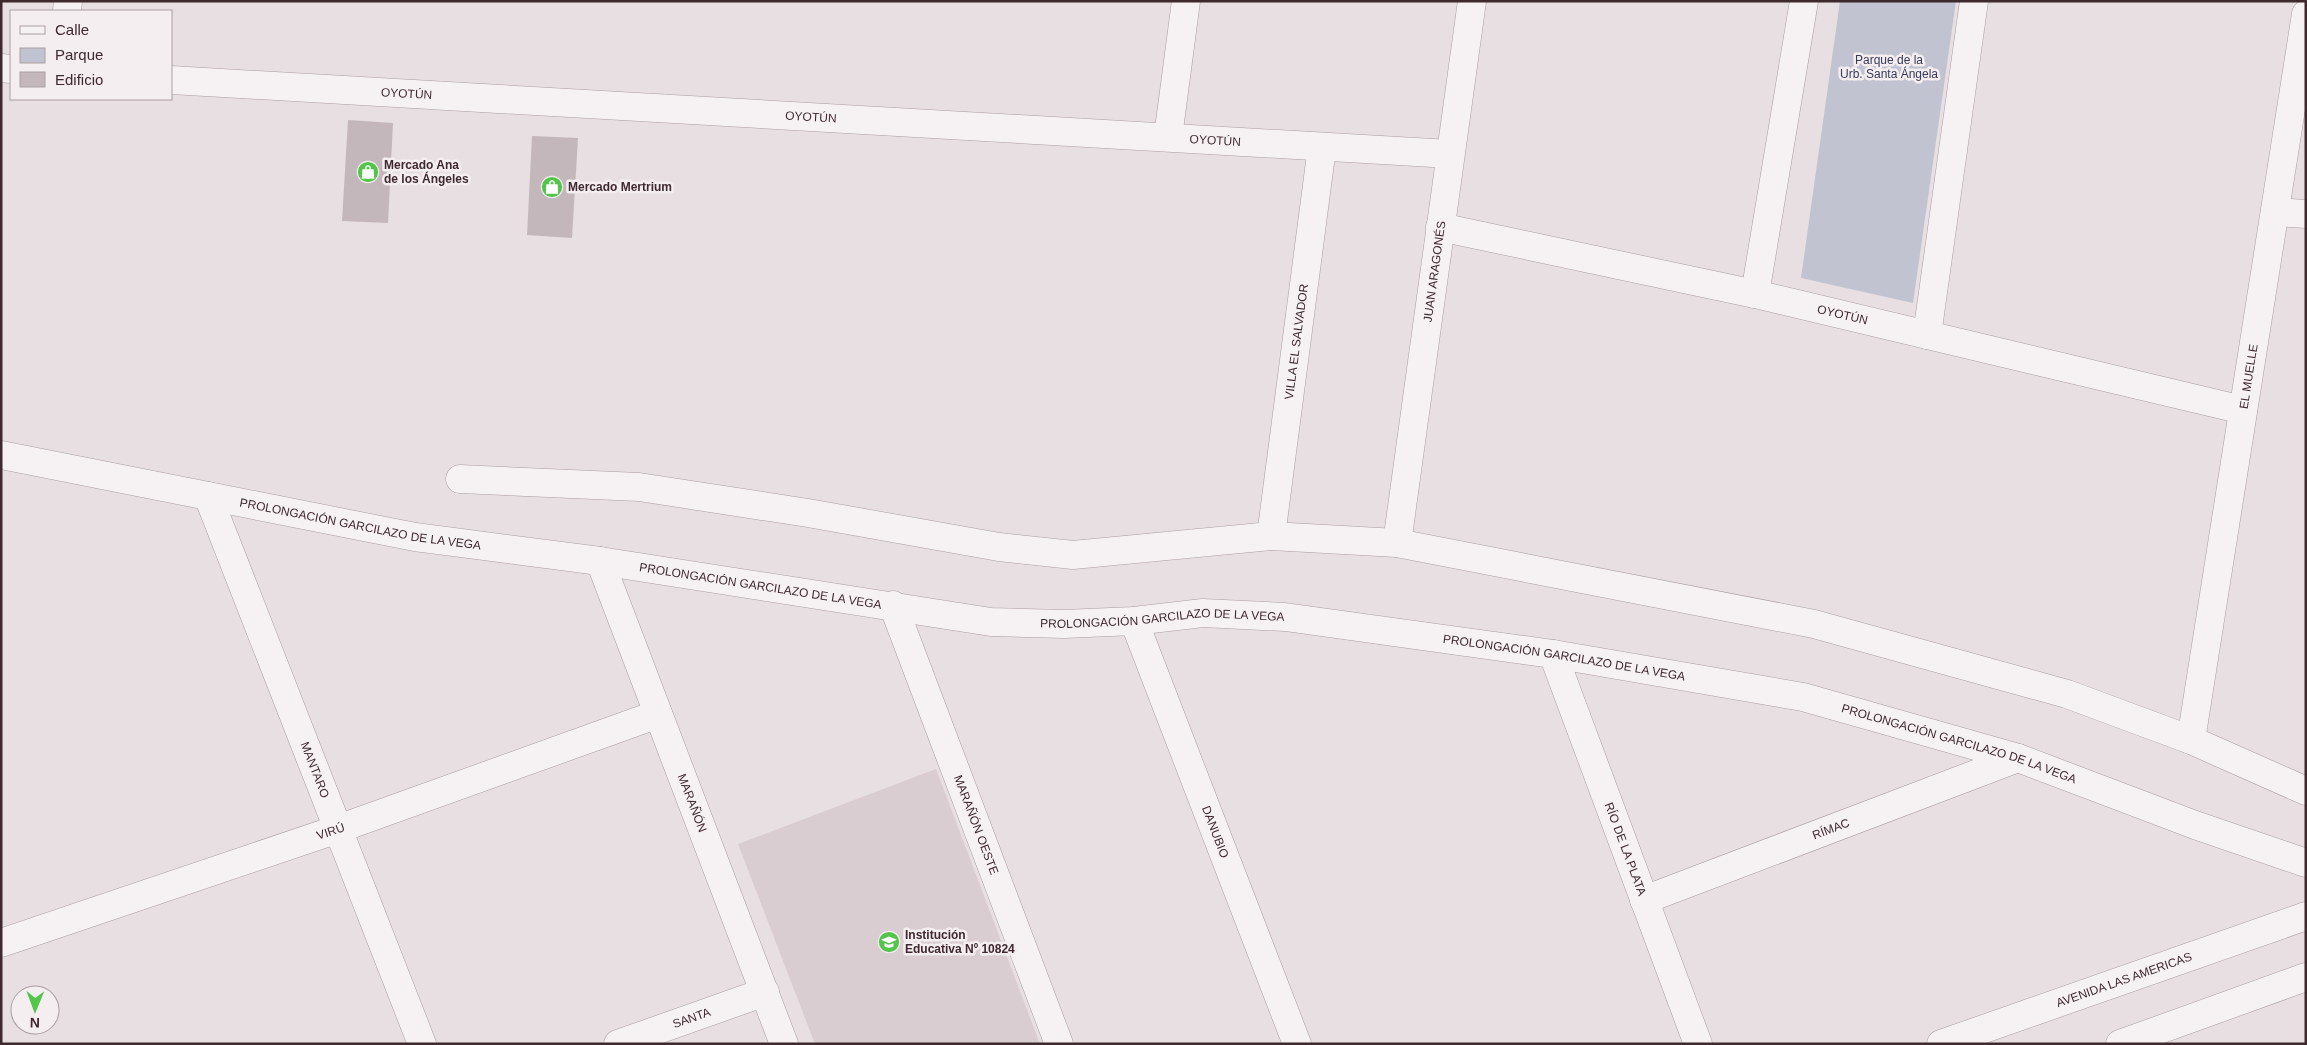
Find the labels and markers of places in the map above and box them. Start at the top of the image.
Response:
place label: Mercado Ana de los Ángeles [384,158,469,186]
shop icon: Mercado Ana de los Ángeles [356,160,380,184]
shop icon: Mercado Mertrium [540,175,564,199]
place label: Mercado Mertrium [568,180,672,194]
place label: Institución Educativa Nº 10824 [905,928,1015,956]
school or university icon: Institución Educativa Nº 10824 [877,930,901,954]

